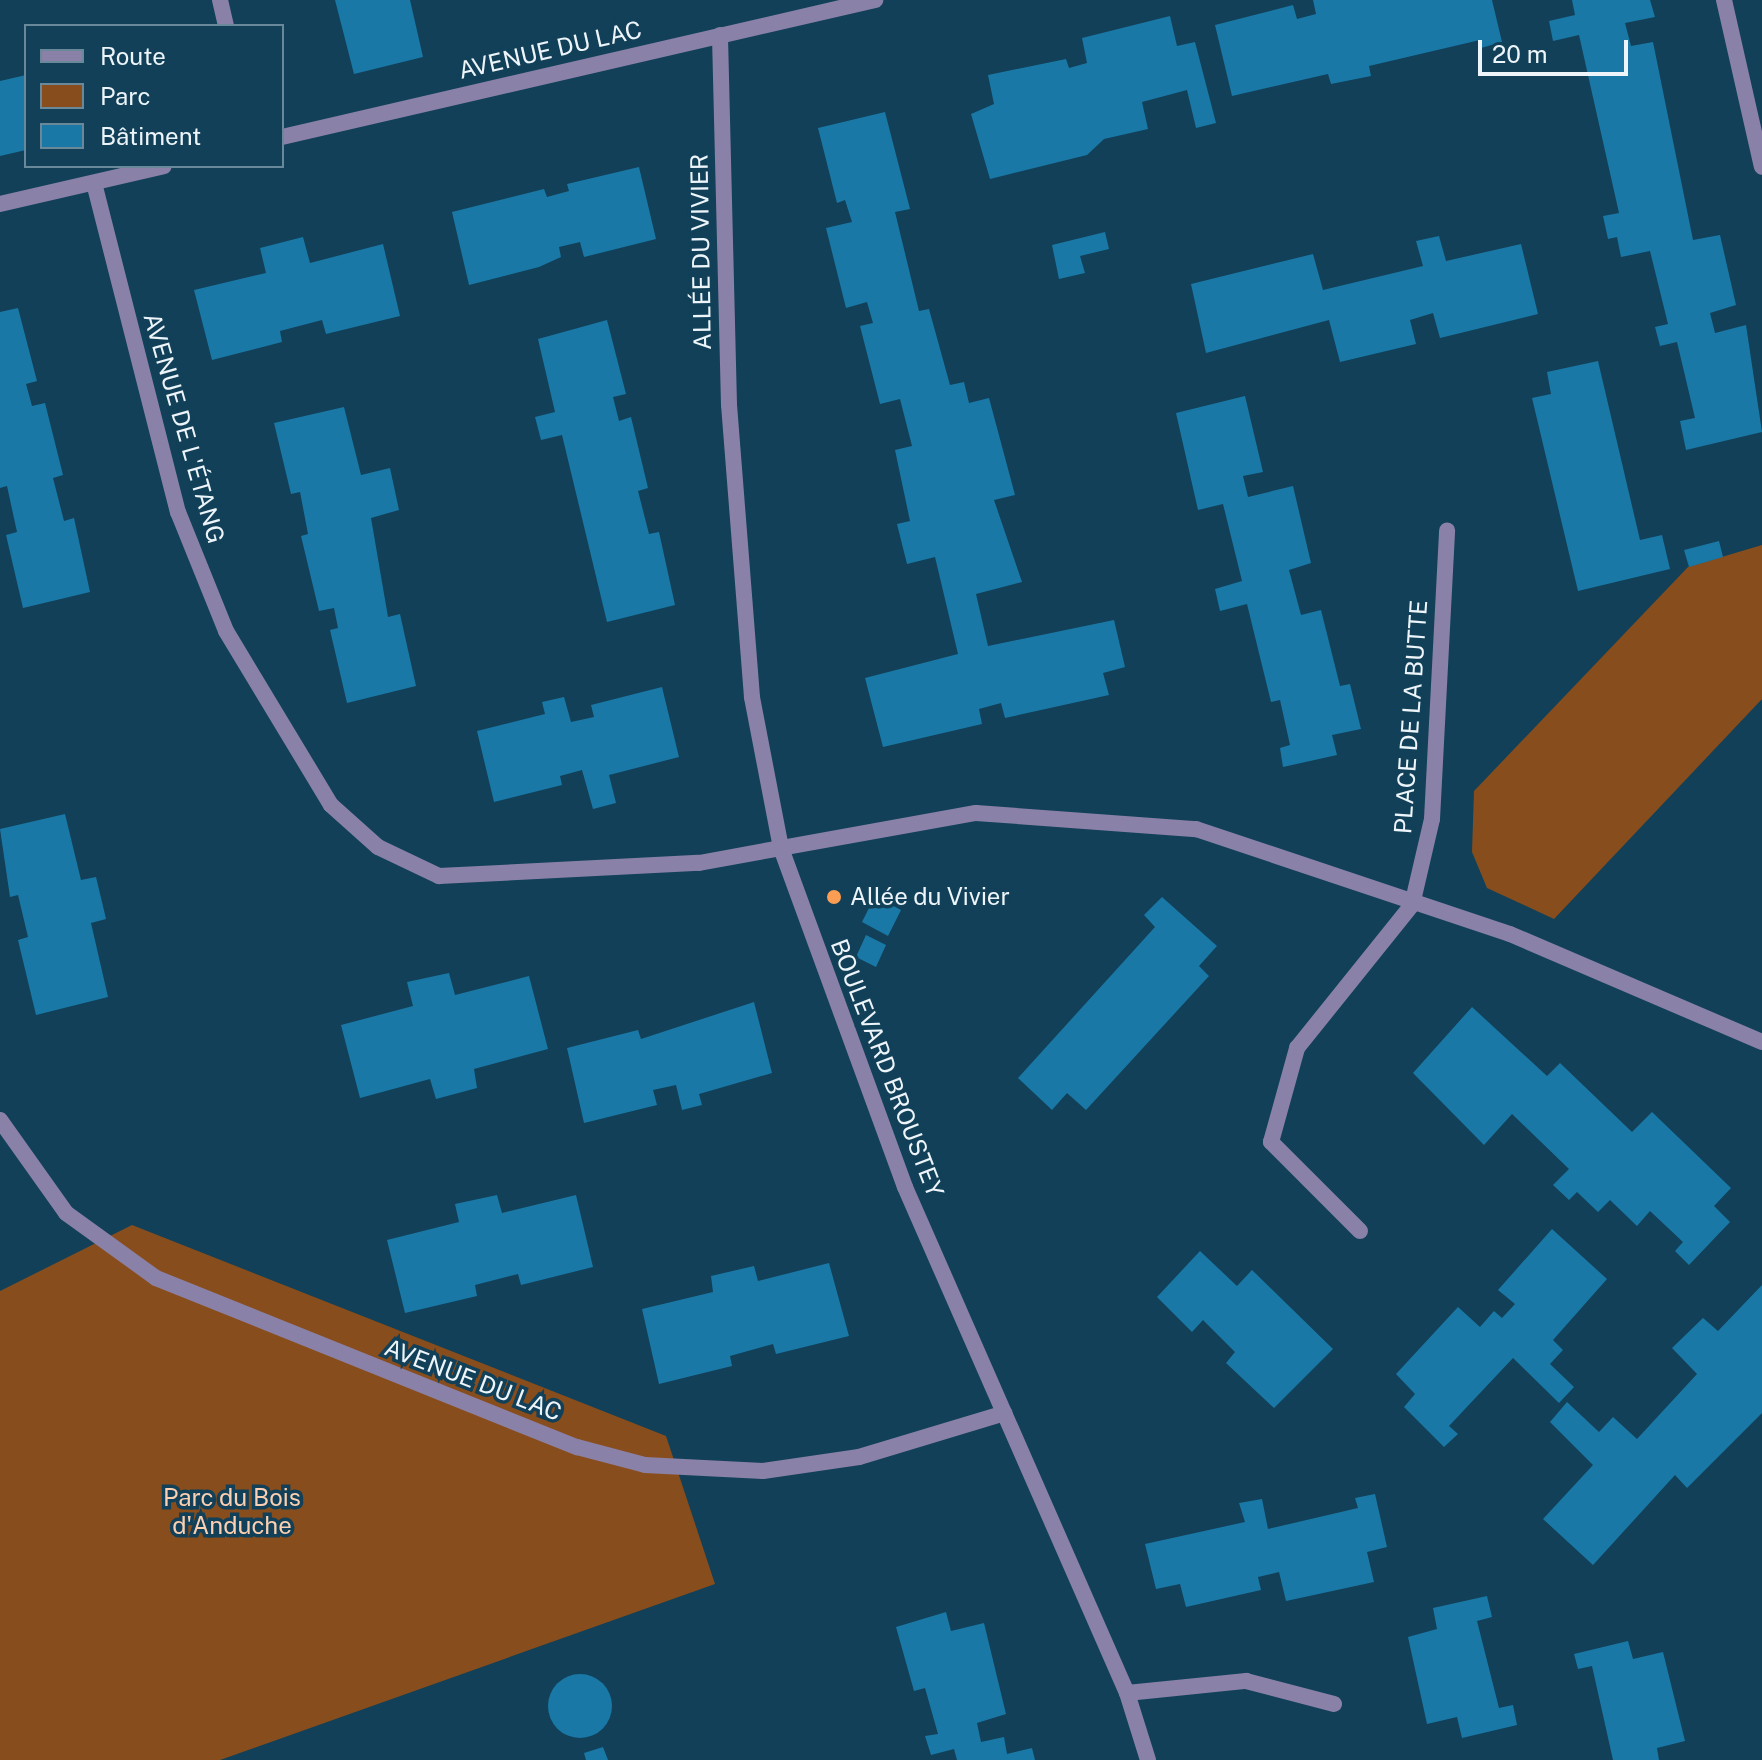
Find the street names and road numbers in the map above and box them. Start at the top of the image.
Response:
street label: AVENUE DU LAC [456,15,644,85]
street label: ALLÉE DU VIVIER [685,153,717,351]
street label: AVENUE DE L'ÉTANG [137,309,231,547]
street label: PLACE DE LA BUTTE [1388,599,1434,835]
street label: BOULEVARD BROUSTEY [824,935,950,1201]
street label: AVENUE DU LAC [380,1333,566,1427]

